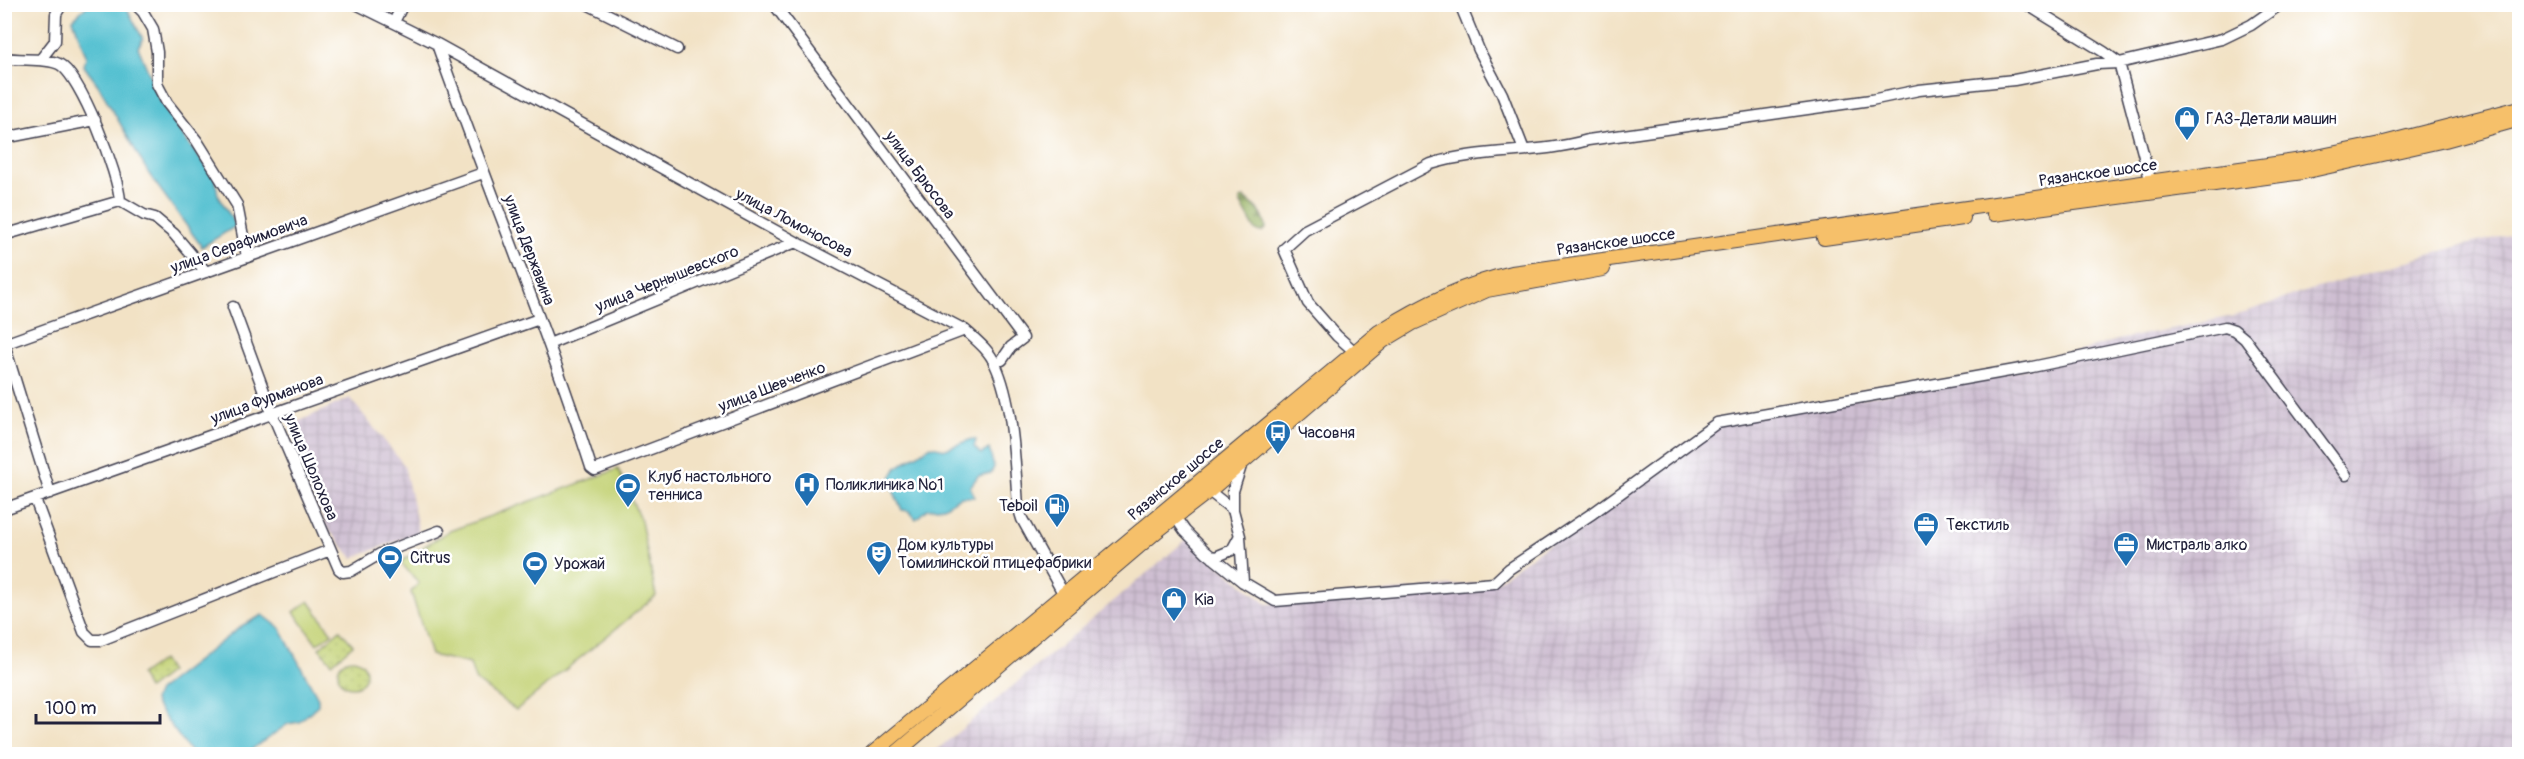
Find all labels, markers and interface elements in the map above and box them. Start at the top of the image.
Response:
shop icon: ГАЗ-Детали машин [2172,104,2202,142]
place label: ГАЗ-Детали машин [2206,109,2337,129]
street label: улица Брюсова [880,126,960,223]
street label: Рязанское шоссе [2038,155,2158,191]
street label: улица Ломоносова [731,183,856,262]
street label: улица Державина [498,191,559,308]
street label: улица Серафимовича [167,210,310,278]
street label: Рязанское шоссе [1556,224,1676,260]
street label: улица Чернышевского [592,241,742,317]
street label: улица Шевченко [715,357,829,417]
street label: улица Фурманова [207,369,326,429]
street label: улица Шолохова [279,410,342,523]
bus stop icon: Часовня [1263,418,1293,456]
place label: Часовня [1298,423,1355,443]
street label: Рязанское шоссе [1124,433,1228,525]
place label: Клуб настольного тенниса [648,467,772,505]
hospital icon: Поликлиника №1 [792,470,822,508]
sports icon: Клуб настольного тенниса [613,471,643,509]
place label: Поликлиника №1 [826,475,943,495]
fuel station icon: Teboil [1042,491,1072,529]
place label: Teboil [999,496,1038,516]
office icon: Текстиль [1911,510,1941,548]
place label: Текстиль [1946,515,2010,535]
office icon: Мистраль алко [2111,530,2141,568]
place label: Дом культуры Томилинской птицефабрики [897,535,1091,573]
place label: Мистраль алко [2146,535,2248,555]
theatre icon: Дом культуры Томилинской птицефабрики [864,539,894,577]
sports icon: Citrus [375,543,405,581]
place label: Citrus [410,548,450,568]
sports icon: Урожай [520,549,550,587]
place label: Урожай [554,554,605,574]
shop icon: Kia [1159,585,1189,623]
place label: Kia [1194,590,1214,610]
scale bar [36,687,160,725]
text: 100 m [45,697,97,720]

